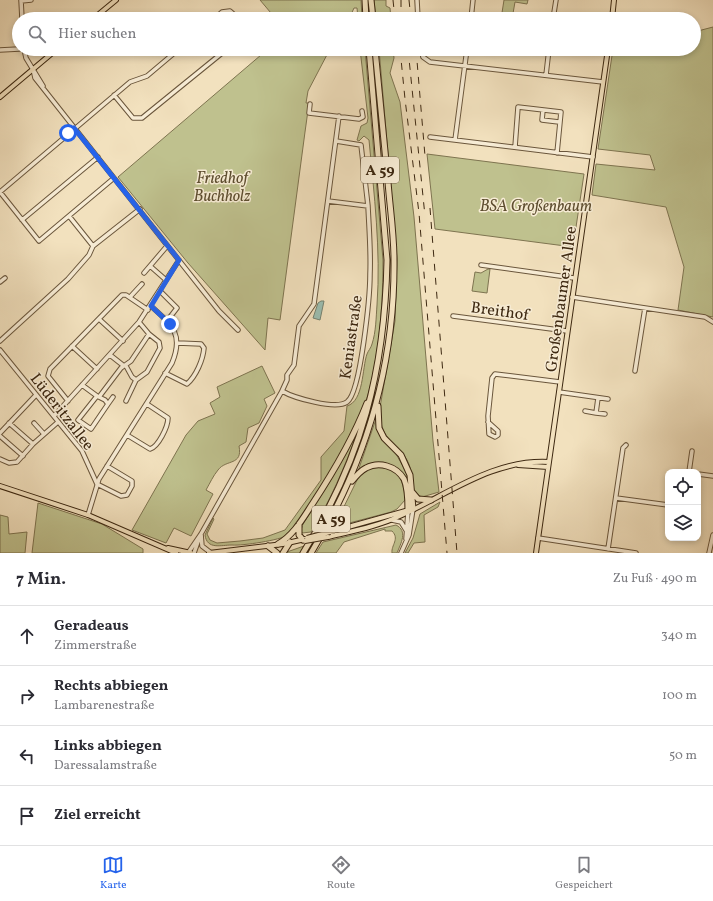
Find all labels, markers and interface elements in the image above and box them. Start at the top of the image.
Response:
search box [12,12,701,56]
icon: search [26,23,48,45]
text: Hier suchen [58,24,136,45]
route start [59,124,77,142]
road number: A 59 [361,157,399,183]
park label: Friedhof Buchholz [194,168,251,208]
park label: BSA Großenbaum [480,196,592,218]
street label: Großenbaumer Allee [541,225,583,374]
street label: Keniastraße [335,294,369,381]
street label: Breithof [469,297,532,327]
route end [161,315,179,333]
street label: Lüderitzallee [24,369,99,455]
map controls [665,469,701,541]
button: locate [665,469,701,505]
button: layers [665,505,701,541]
road number: A 59 [312,506,350,532]
text: 7 Min. [16,568,66,591]
text: Zu Fuß · 490 m [613,570,697,588]
text: Geradeaus [54,616,129,637]
icon: ahead [16,625,38,647]
text: 340 m [661,627,697,645]
text: Zimmerstraße [54,637,137,655]
text: Rechts abbiegen [54,676,169,697]
icon: right [16,685,38,707]
text: 100 m [662,687,697,705]
text: Lambarenestraße [54,697,154,715]
text: Links abbiegen [54,736,162,757]
icon: left [16,745,38,767]
text: 50 m [669,747,697,765]
text: Daressalamstraße [54,757,157,775]
icon: arrive [16,805,38,827]
text: Ziel erreicht [54,805,141,826]
tab: Karte [100,854,127,893]
tab: Route [327,854,355,893]
tab: Gespeichert [555,854,613,893]

